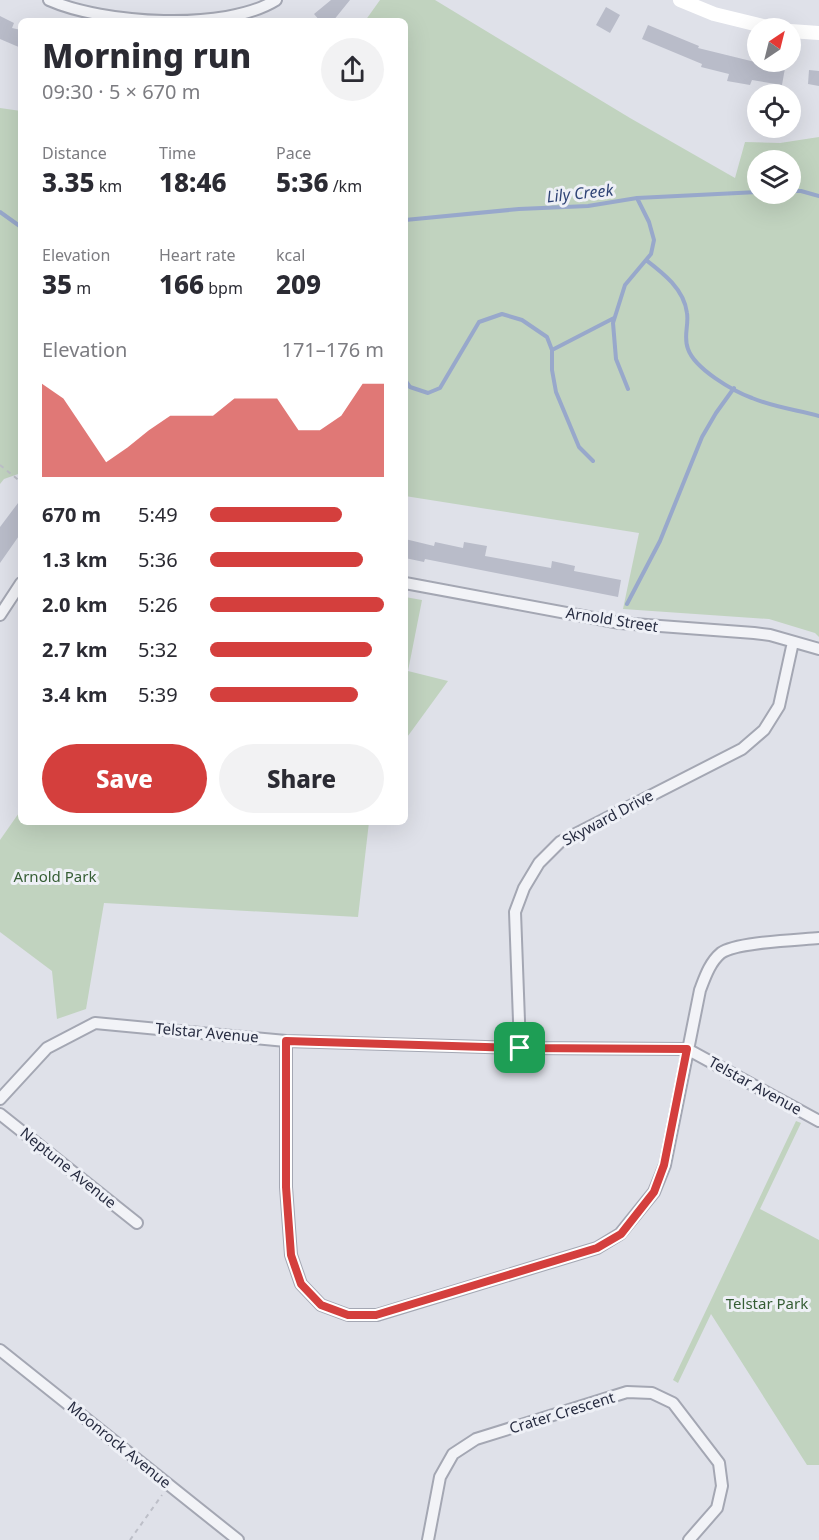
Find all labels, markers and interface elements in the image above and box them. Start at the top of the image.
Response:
north arrow [747,18,801,72]
map controls [747,18,801,204]
text: Morning run [42,33,251,78]
button: share [321,38,384,101]
text: 09:30 · 5 × 670 m [42,78,200,105]
button: locate [747,84,801,138]
text: Distance [42,142,107,164]
text: Time [159,142,196,164]
text: Pace [276,142,311,164]
button: layers [747,150,801,204]
text: 3.35 [42,164,95,200]
text: 18:46 [159,164,227,200]
text: 5:36 [276,164,329,200]
text: km [95,175,122,197]
text: /km [329,175,362,197]
water label: Lily Creek [546,178,615,207]
text: Elevation [42,244,110,266]
text: Heart rate [159,244,235,266]
text: kcal [276,244,305,266]
text: 35 [42,266,72,302]
text: 166 [159,266,204,302]
text: 209 [276,266,321,302]
text: m [72,277,91,299]
text: bpm [204,277,243,299]
text: Elevation [42,336,127,363]
text: 171–176 m [281,336,384,363]
text: 670 m [42,501,101,528]
text: 5:49 [138,501,178,528]
text: 1.3 km [42,546,108,573]
text: 5:36 [138,546,178,573]
text: 2.0 km [42,591,108,618]
text: 5:26 [138,591,178,618]
street label: Arnold Street [565,602,660,636]
text: 2.7 km [42,636,108,663]
text: 5:32 [138,636,178,663]
text: 3.4 km [42,681,108,708]
text: 5:39 [138,681,178,708]
button: Save [42,744,207,813]
button: Share [219,744,384,813]
street label: Skyward Drive [559,785,656,849]
park label: Arnold Park [14,866,96,886]
street label: Telstar Avenue [155,1018,259,1046]
pin [494,1022,545,1073]
icon: arrive [503,1031,536,1064]
street label: Telstar Avenue [705,1051,806,1119]
street label: Neptune Avenue [16,1122,121,1212]
park label: Telstar Park [726,1293,808,1313]
street label: Crater Crescent [507,1386,617,1438]
street label: Moonrock Avenue [64,1396,176,1492]

